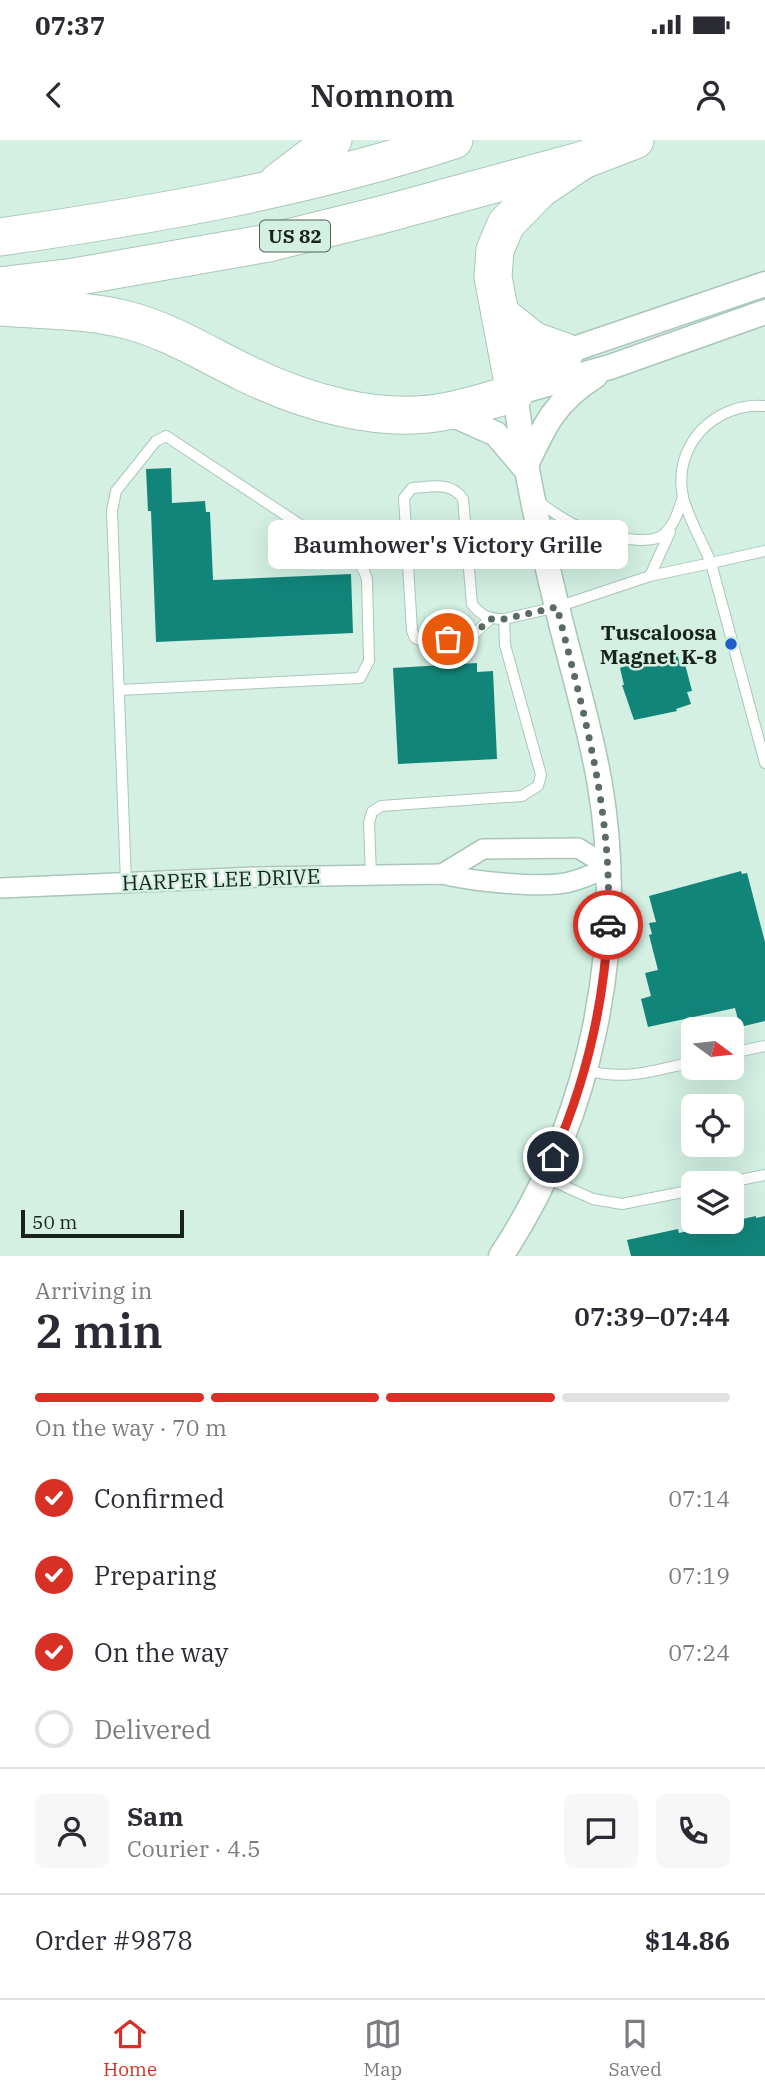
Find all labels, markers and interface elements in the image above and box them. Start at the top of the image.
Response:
text: 07:37 [35,8,105,42]
text: Nomnom [310,74,455,116]
icon: back [35,76,73,114]
icon: person [692,76,730,114]
road number: US 82 [260,220,330,251]
callout: Baumhower's Victory Grille [268,520,628,569]
text: Baumhower's Victory Grille [293,529,603,559]
pin [418,609,478,669]
place label: Tuscaloosa Magnet K-8 [600,618,717,670]
icon: bag [429,620,467,658]
marker: Tuscaloosa Magnet K-8 [723,636,739,652]
street label: HARPER LEE DRIVE [121,862,321,896]
courier [573,890,643,960]
icon: car [589,906,627,944]
north arrow [681,1017,744,1080]
map controls [681,1017,744,1234]
button: locate [681,1094,744,1157]
pin [523,1127,583,1187]
icon: home [534,1138,572,1176]
button: layers [681,1171,744,1234]
scale bar [21,1207,184,1239]
text: 50 m [32,1210,77,1234]
text: Arriving in [35,1275,152,1305]
text: 07:39–07:44 [574,1299,730,1333]
text: 2 min [35,1301,163,1361]
text: On the way · 70 m [35,1412,227,1442]
icon: check [35,1479,73,1517]
text: Confirmed [94,1481,225,1515]
text: 07:14 [668,1483,730,1513]
icon: check [35,1556,73,1594]
text: Preparing [94,1558,216,1592]
text: 07:19 [668,1560,730,1590]
icon: check [35,1633,73,1671]
text: On the way [94,1635,228,1669]
text: 07:24 [668,1637,730,1667]
text: Delivered [94,1712,211,1746]
button: person [35,1794,109,1868]
button: chat [564,1794,638,1868]
button: phone [656,1794,730,1868]
text: Sam [127,1799,183,1833]
text: Courier · 4.5 [127,1833,261,1863]
text: Order #9878 [35,1923,193,1957]
text: $14.86 [645,1923,730,1957]
tab: Home [103,2015,157,2081]
tab: Map [364,2015,402,2081]
tab: Saved [609,2015,662,2081]

